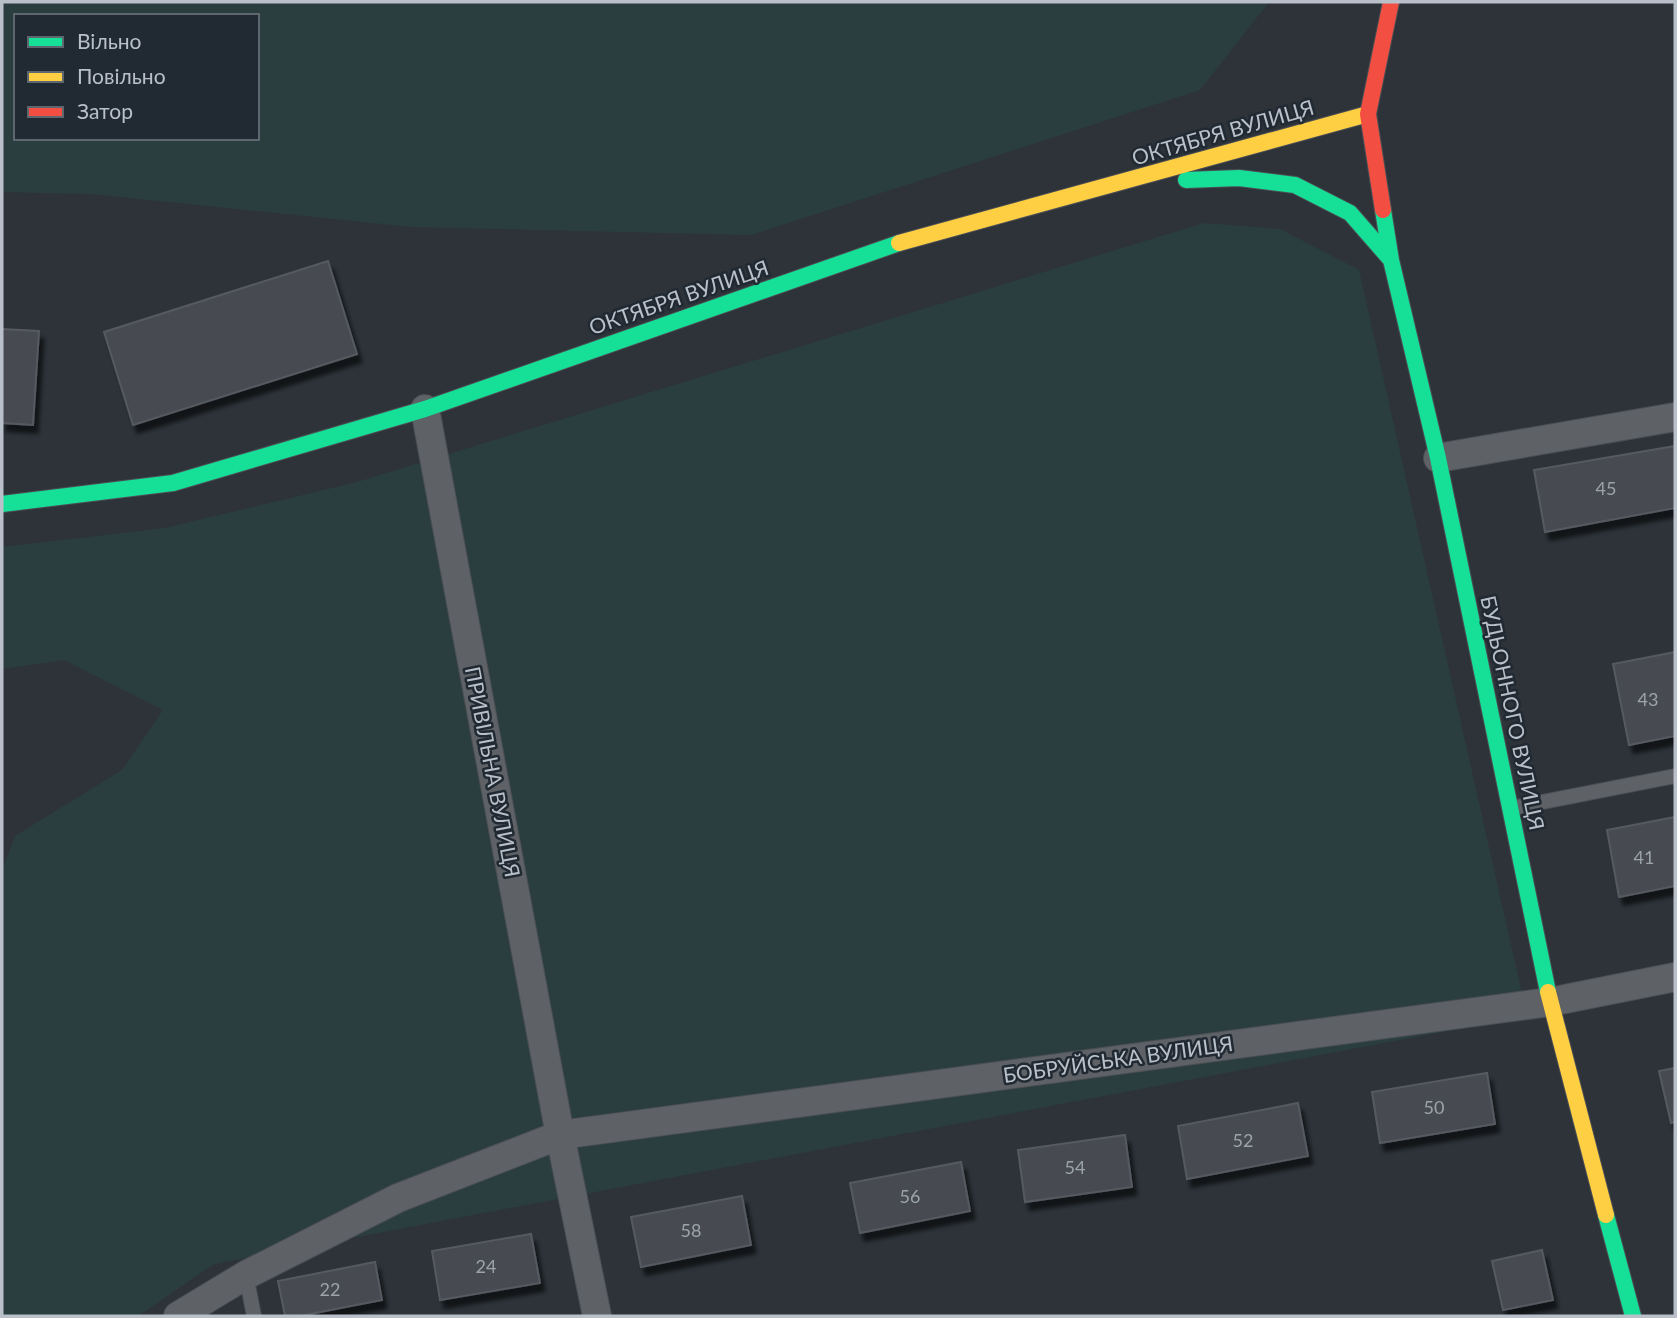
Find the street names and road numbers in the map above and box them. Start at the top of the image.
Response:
street label: ОКТЯБРЯ ВУЛИЦЯ [1129,94,1316,170]
street label: ОКТЯБРЯ ВУЛИЦЯ [585,254,772,339]
street label: БУДЬОННОГО ВУЛИЦЯ [1476,593,1551,832]
street label: ПРИВІЛЬНА ВУЛИЦЯ [461,664,526,879]
street label: БОБРУЙСЬКА ВУЛИЦЯ [1001,1030,1234,1087]

